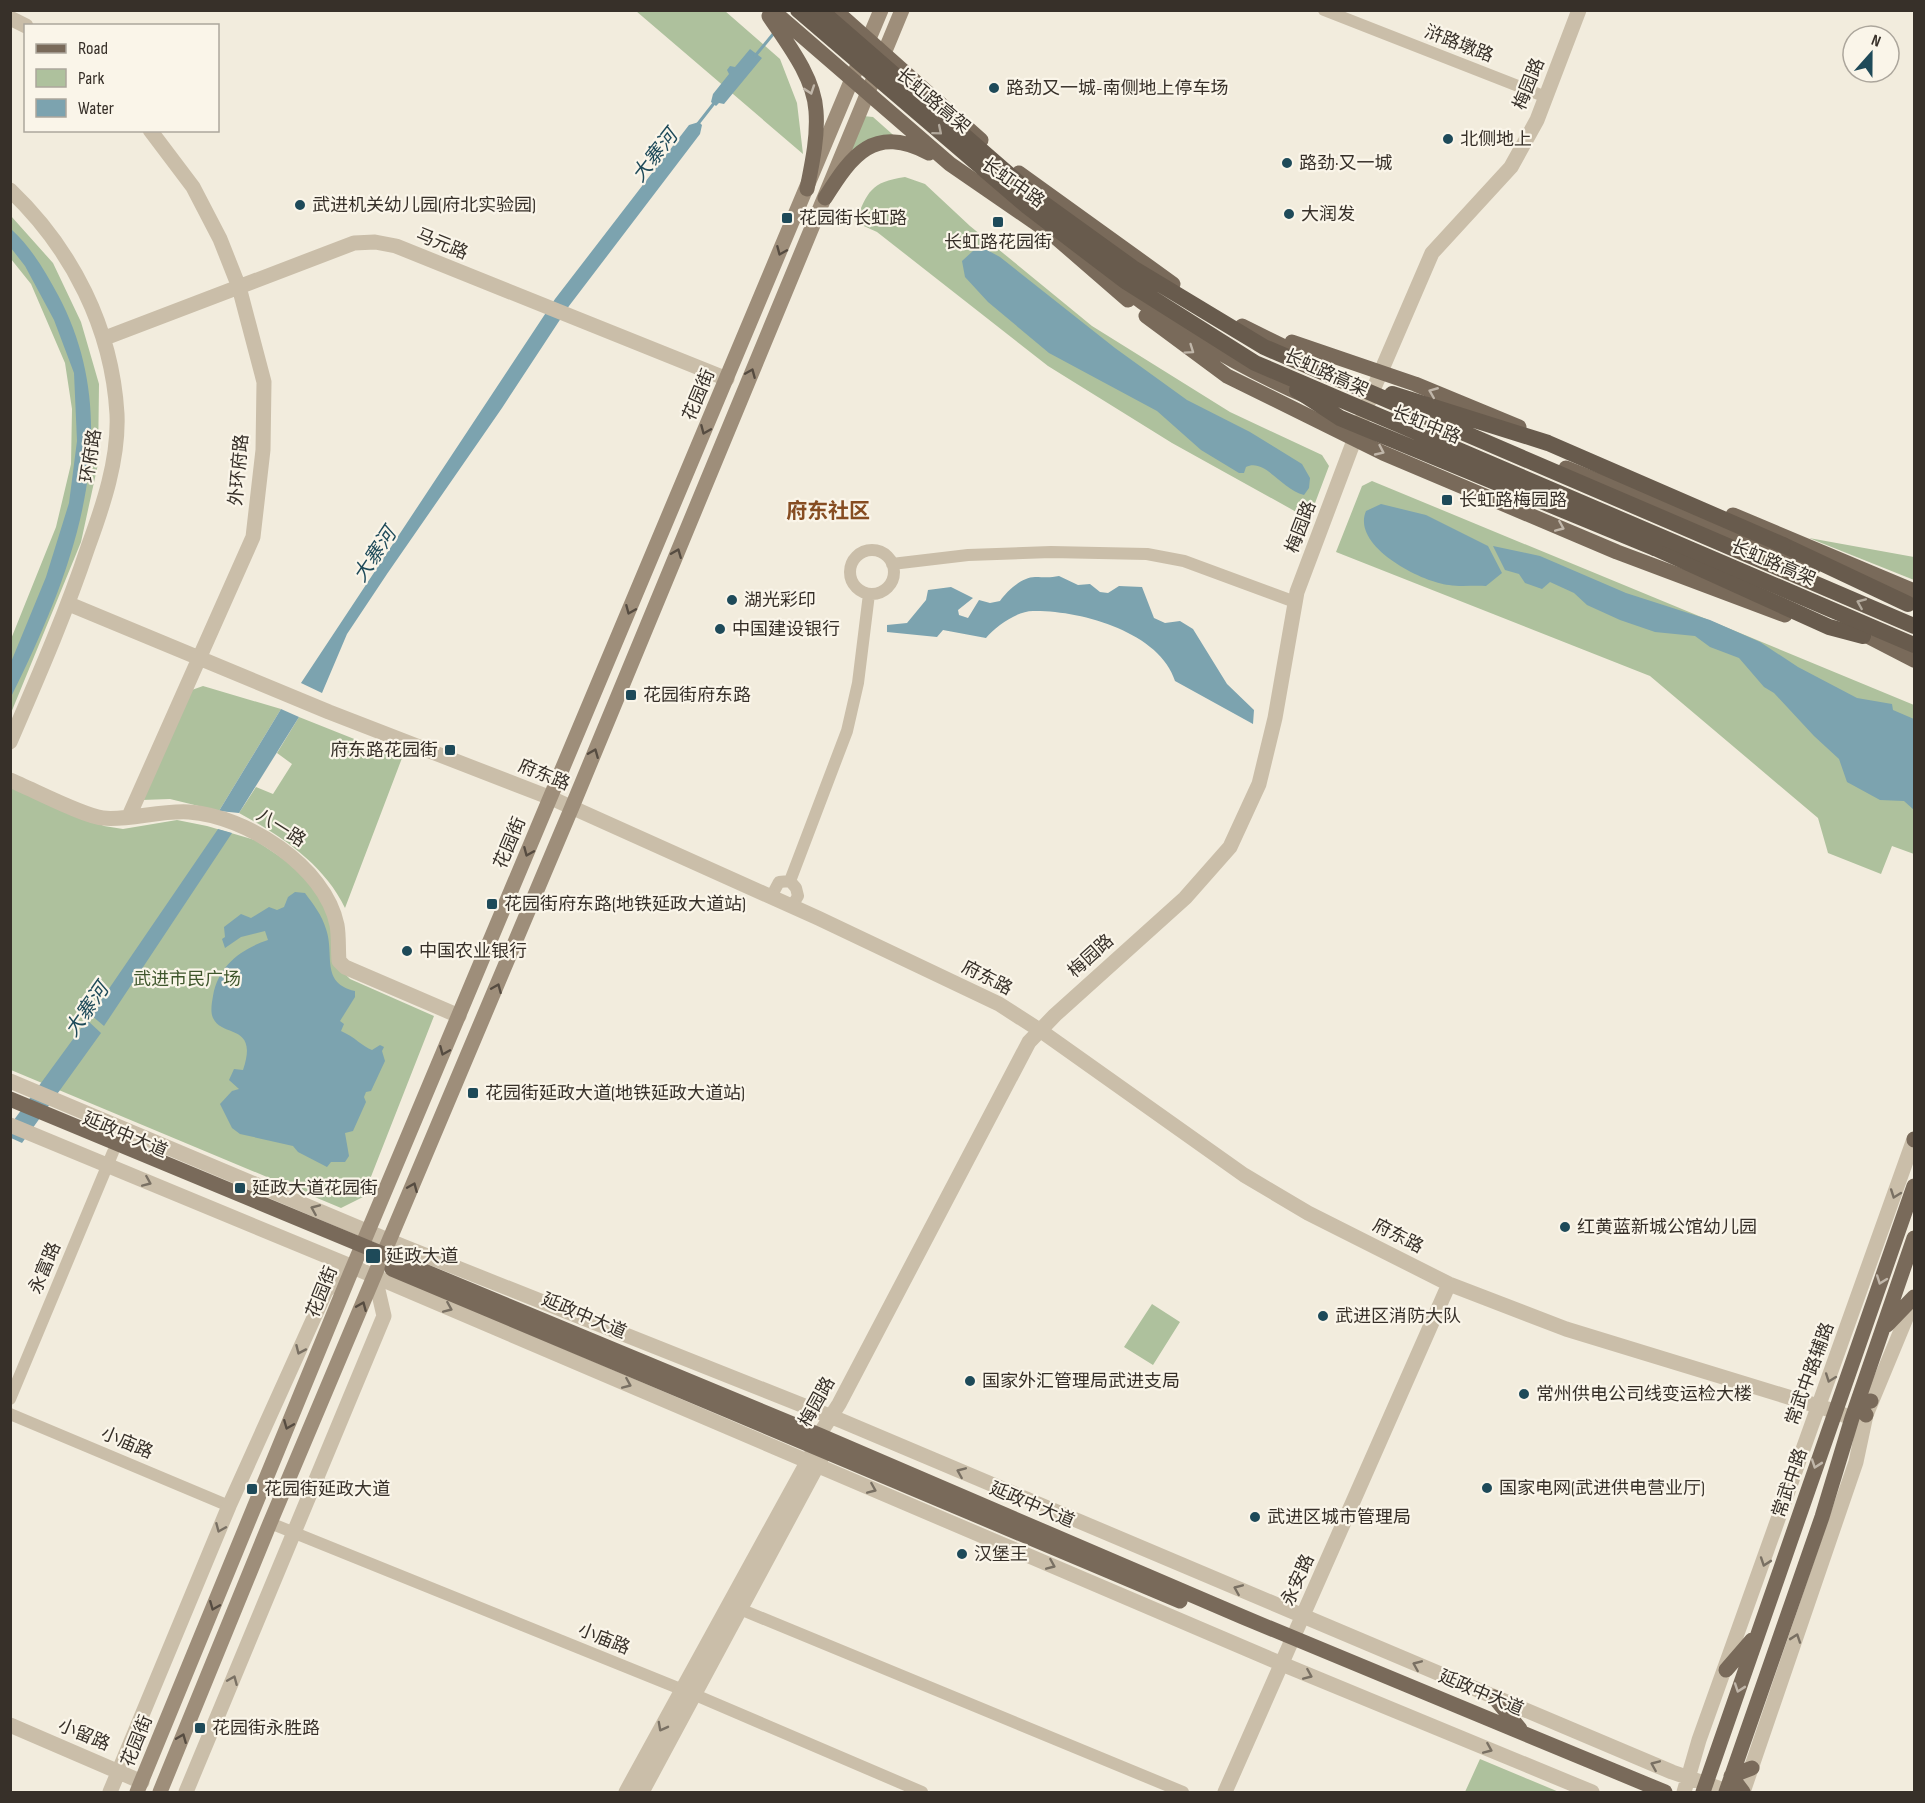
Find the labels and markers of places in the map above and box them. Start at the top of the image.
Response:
place label: 路劲又一城-南侧地上停车场 [1006,78,1229,99]
marker: 路劲又一城-南侧地上停车场 [987,81,1001,95]
place label: 北侧地上 [1460,129,1532,150]
marker: 北侧地上 [1441,132,1455,146]
place label: 路劲·又一城 [1299,153,1393,174]
marker: 路劲·又一城 [1280,156,1294,170]
place label: 武进机关幼儿园(府北实验园) [312,195,536,216]
marker: 武进机关幼儿园(府北实验园) [293,198,307,212]
place label: 大润发 [1301,204,1355,225]
marker: 大润发 [1282,207,1296,221]
place label: 花园街长虹路 [799,208,907,229]
marker: 花园街长虹路 [780,211,794,225]
marker: 长虹路花园街 [991,215,1005,229]
place label: 长虹路花园街 [944,232,1052,253]
place label: 长虹路梅园路 [1459,490,1567,511]
marker: 长虹路梅园路 [1440,493,1454,507]
place label: 湖光彩印 [744,590,816,611]
marker: 湖光彩印 [725,593,739,607]
place label: 中国建设银行 [732,619,840,640]
marker: 中国建设银行 [713,622,727,636]
place label: 花园街府东路 [643,685,751,706]
marker: 花园街府东路 [624,688,638,702]
place label: 府东路花园街 [330,740,438,761]
marker: 府东路花园街 [443,743,457,757]
place label: 花园街府东路(地铁延政大道站) [504,894,746,915]
marker: 花园街府东路(地铁延政大道站) [485,897,499,911]
place label: 中国农业银行 [419,941,527,962]
marker: 中国农业银行 [400,944,414,958]
place label: 花园街延政大道(地铁延政大道站) [485,1083,745,1104]
marker: 花园街延政大道(地铁延政大道站) [466,1086,480,1100]
place label: 延政大道花园街 [252,1178,378,1199]
marker: 延政大道花园街 [233,1181,247,1195]
place label: 红黄蓝新城公馆幼儿园 [1577,1217,1757,1238]
marker: 红黄蓝新城公馆幼儿园 [1558,1220,1572,1234]
place label: 延政大道 [386,1246,458,1267]
marker: 延政大道 [364,1247,382,1265]
place label: 武进区消防大队 [1335,1306,1461,1327]
marker: 武进区消防大队 [1316,1309,1330,1323]
place label: 国家外汇管理局武进支局 [982,1371,1180,1392]
marker: 国家外汇管理局武进支局 [963,1374,977,1388]
place label: 常州供电公司线变运检大楼 [1536,1384,1752,1405]
marker: 常州供电公司线变运检大楼 [1517,1387,1531,1401]
place label: 国家电网(武进供电营业厅) [1499,1478,1705,1499]
place label: 花园街延政大道 [264,1479,390,1500]
marker: 国家电网(武进供电营业厅) [1480,1481,1494,1495]
marker: 花园街延政大道 [245,1482,259,1496]
place label: 武进区城市管理局 [1267,1507,1411,1528]
marker: 武进区城市管理局 [1248,1510,1262,1524]
place label: 汉堡王 [974,1544,1028,1565]
marker: 汉堡王 [955,1547,969,1561]
place label: 花园街永胜路 [212,1718,320,1739]
marker: 花园街永胜路 [193,1721,207,1735]

